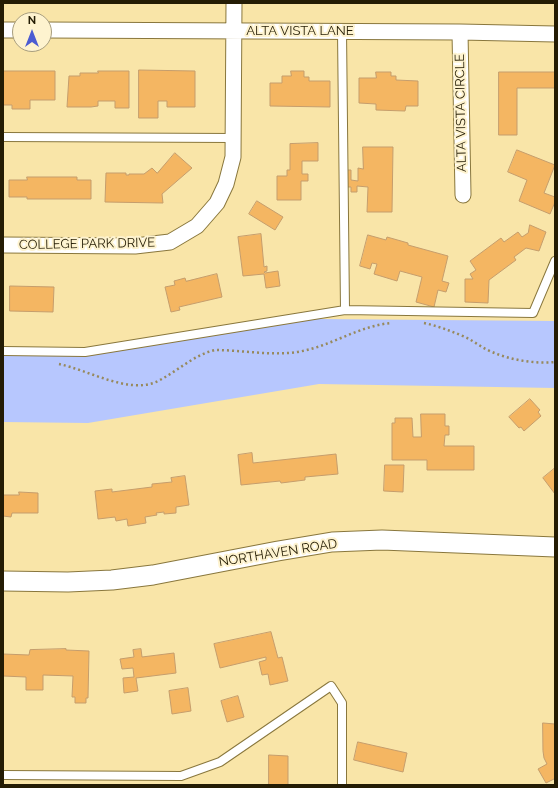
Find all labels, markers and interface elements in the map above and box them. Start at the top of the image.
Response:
north arrow [12,12,52,52]
text: N [28,14,36,27]
street label: ALTA VISTA LANE [246,23,354,39]
street label: ALTA VISTA CIRCLE [452,54,470,172]
street label: COLLEGE PARK DRIVE [19,235,155,253]
street label: NORTHAVEN ROAD [218,536,338,570]

